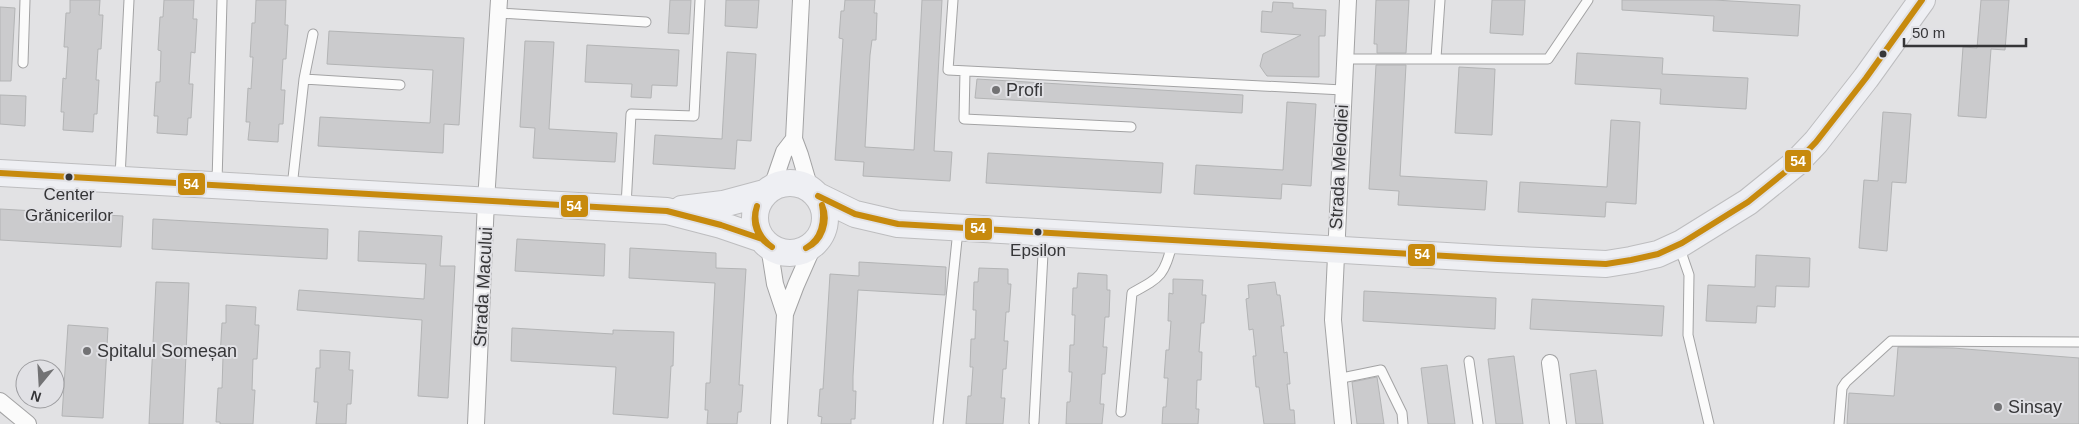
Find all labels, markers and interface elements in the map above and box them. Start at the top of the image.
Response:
scale bar [1904,15,2026,47]
text: 50 m [1912,24,1945,41]
unlabelled marker [1878,49,1888,59]
place label: Profi [1006,80,1043,100]
marker: Profi [990,84,1002,96]
street label: Strada Melodiei [1326,104,1352,230]
line badge: 54 [1784,149,1812,173]
text: 54 [1790,153,1806,169]
marker: Center Grănicerilor [64,172,74,182]
line badge: 54 [177,172,206,196]
text: 54 [183,176,199,192]
place label: Center Grănicerilor [25,185,113,225]
line badge: 54 [560,194,589,218]
text: 54 [566,198,582,214]
line badge: 54 [964,217,993,241]
text: 54 [970,220,986,236]
street label: Strada Macului [470,227,496,347]
marker: Epsilon [1033,227,1043,237]
place label: Epsilon [1010,241,1066,260]
line badge: 54 [1407,243,1436,267]
text: 54 [1414,246,1430,262]
place label: Spitalul Someșan [97,341,237,361]
marker: Spitalul Someșan [81,345,93,357]
north arrow [15,359,65,409]
text: N [29,387,43,406]
place label: Sinsay [2008,397,2062,417]
marker: Sinsay [1992,401,2004,413]

